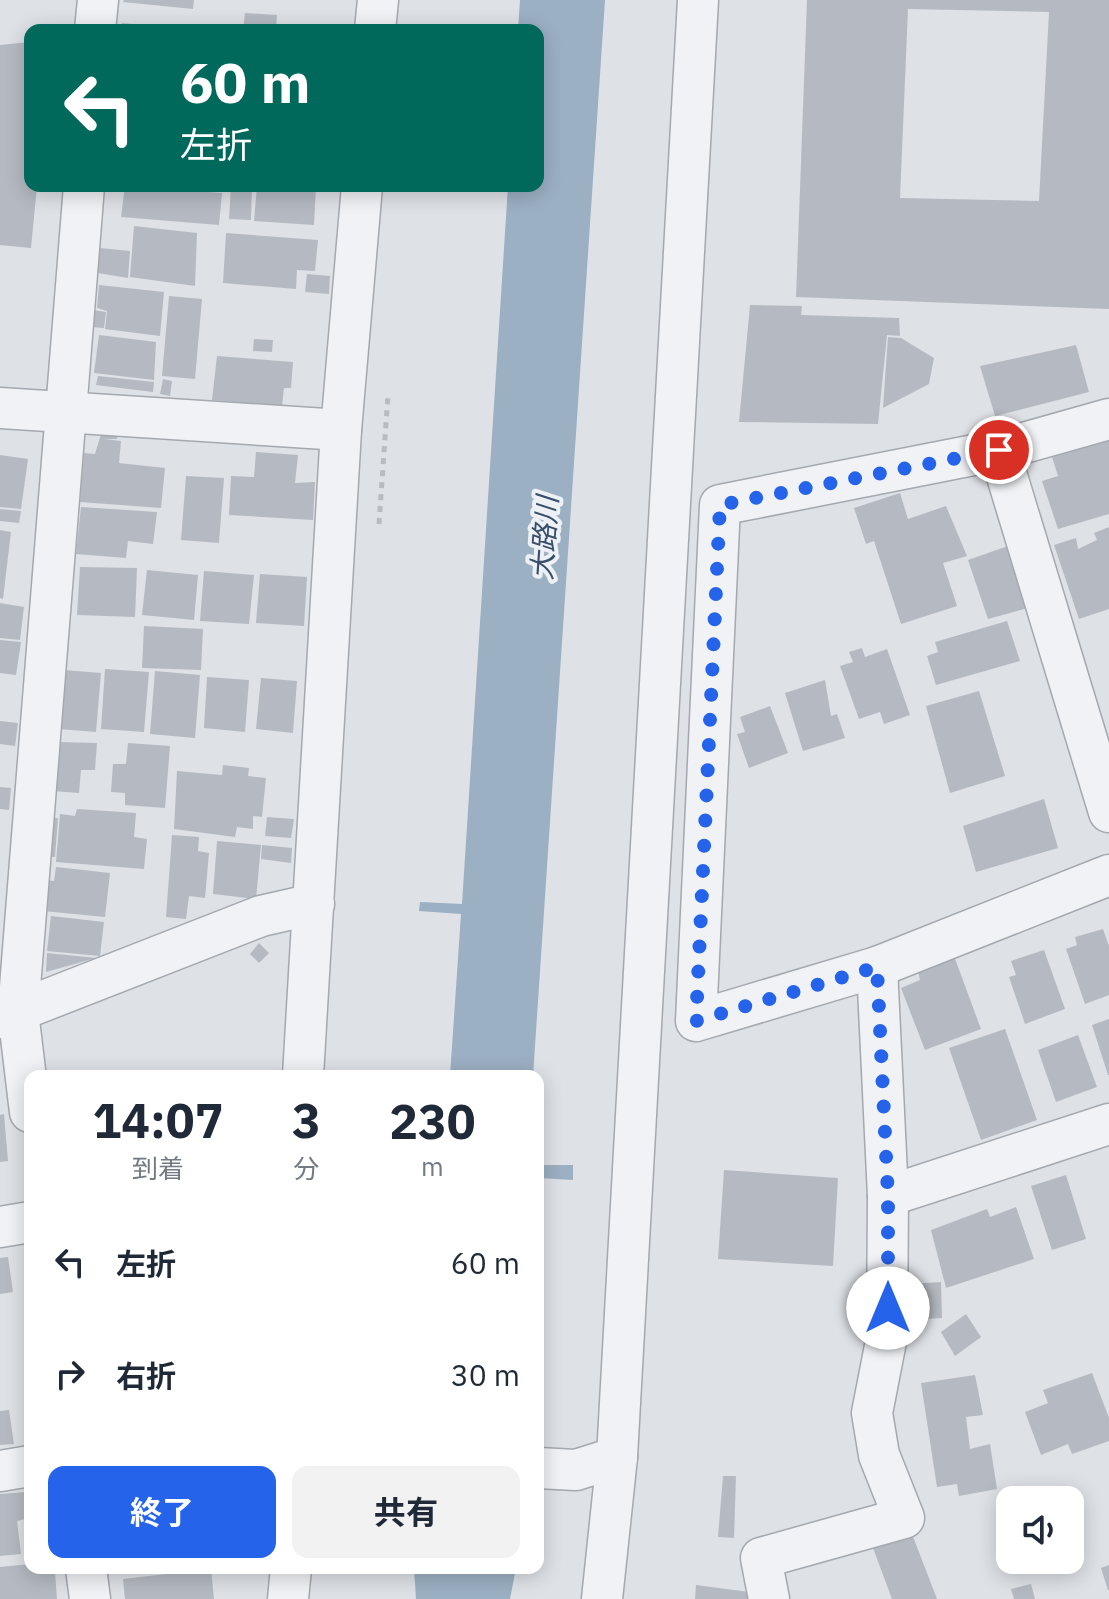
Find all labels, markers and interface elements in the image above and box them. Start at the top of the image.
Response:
text: 60 m [180,46,310,118]
icon: left [48,56,152,160]
text: 左折 [180,121,252,168]
pin [965,416,1033,484]
icon: arrive [977,428,1021,472]
water label: 大路川 [523,492,566,581]
text: 14:07 [92,1089,223,1151]
text: 3 [292,1089,321,1151]
text: 230 [389,1090,476,1152]
text: m [421,1149,444,1183]
text: 到着 [132,1151,184,1185]
text: 分 [293,1151,319,1185]
icon: left [48,1240,92,1284]
text: 60 m [451,1243,520,1282]
text: 左折 [116,1244,176,1283]
position arrow [846,1266,930,1350]
icon: right [48,1352,92,1396]
text: 30 m [451,1355,520,1394]
text: 右折 [116,1356,176,1395]
button: 終了 [48,1466,276,1558]
button: 共有 [292,1466,520,1558]
map controls [996,1486,1084,1574]
button: sound [996,1486,1084,1574]

